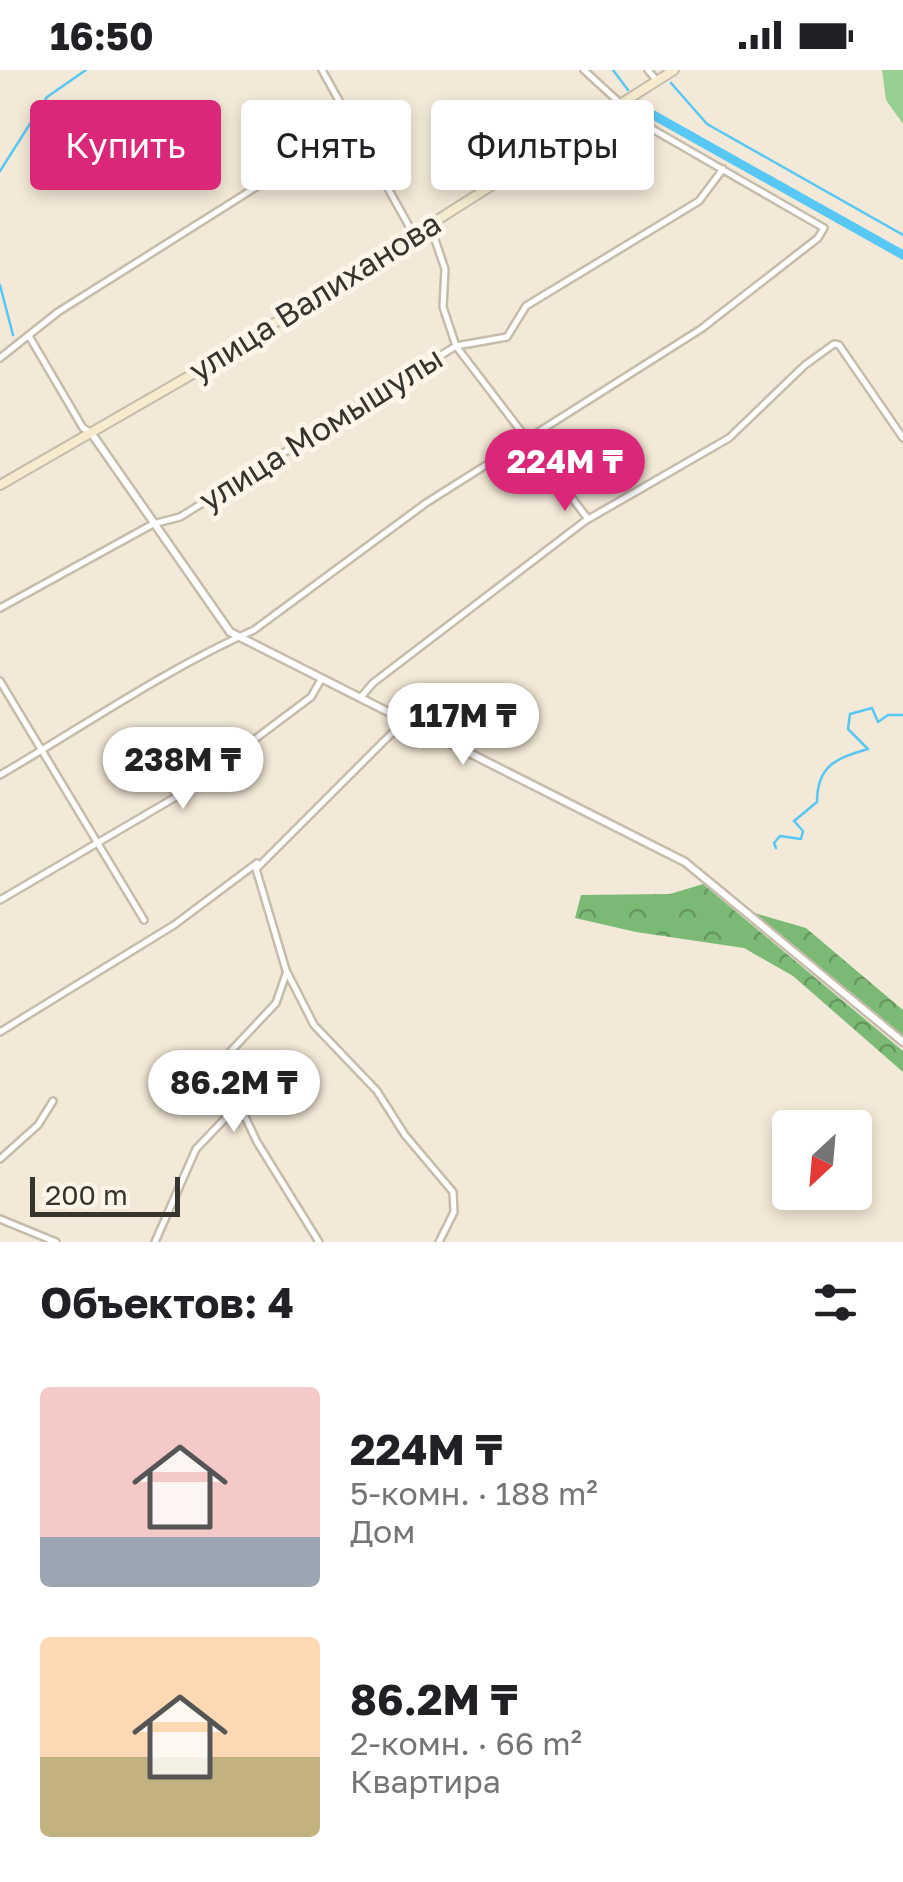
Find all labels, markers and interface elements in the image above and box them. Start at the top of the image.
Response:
text: 16:50 [50,13,154,58]
chip: Купить [30,100,221,190]
chip: Снять [241,100,411,190]
chip: Фильтры [431,100,654,190]
street label: улица Валиханова [182,203,447,389]
street label: улица Момышулы [192,338,449,518]
pin: 224M ₸ [484,429,646,514]
text: 224M ₸ [507,442,623,480]
pin: 117M ₸ [382,683,544,768]
text: 117M ₸ [409,696,517,734]
pin: 238M ₸ [102,727,264,812]
text: 238M ₸ [125,740,241,778]
pin: 86.2M ₸ [142,1050,326,1135]
text: 86.2M ₸ [170,1063,298,1101]
north arrow [772,1110,872,1210]
map controls [772,1110,872,1210]
scale bar [30,1172,180,1216]
text: 200 m [45,1178,128,1211]
icon: filters [808,1275,863,1330]
text: Объектов: 4 [40,1277,294,1327]
text: 224M ₸ [350,1424,503,1474]
icon: home [120,1427,240,1547]
text: 5-комн. · 188 m² [350,1474,598,1512]
text: Дом [350,1512,415,1550]
text: 86.2M ₸ [350,1674,518,1724]
icon: home [120,1677,240,1797]
text: 2-комн. · 66 m² [350,1724,582,1762]
text: Квартира [350,1762,501,1800]

